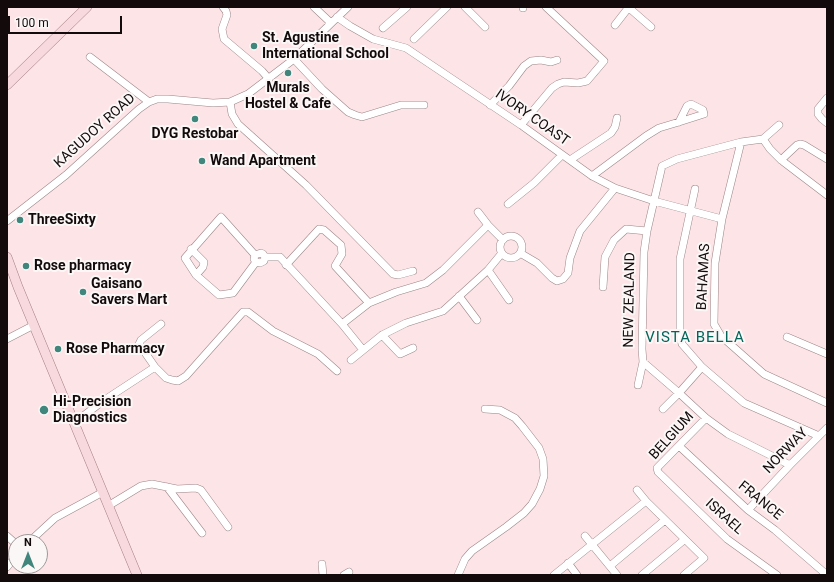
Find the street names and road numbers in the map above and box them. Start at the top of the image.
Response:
street label: IVORY COAST [492,86,572,150]
street label: KAGUDOY ROAD [51,90,139,172]
street label: BAHAMAS [694,243,714,311]
street label: NEW ZEALAND [621,252,639,348]
street label: BELGIUM [646,409,698,463]
street label: NORWAY [760,425,812,477]
street label: FRANCE [734,478,786,524]
street label: ISRAEL [702,496,746,538]

